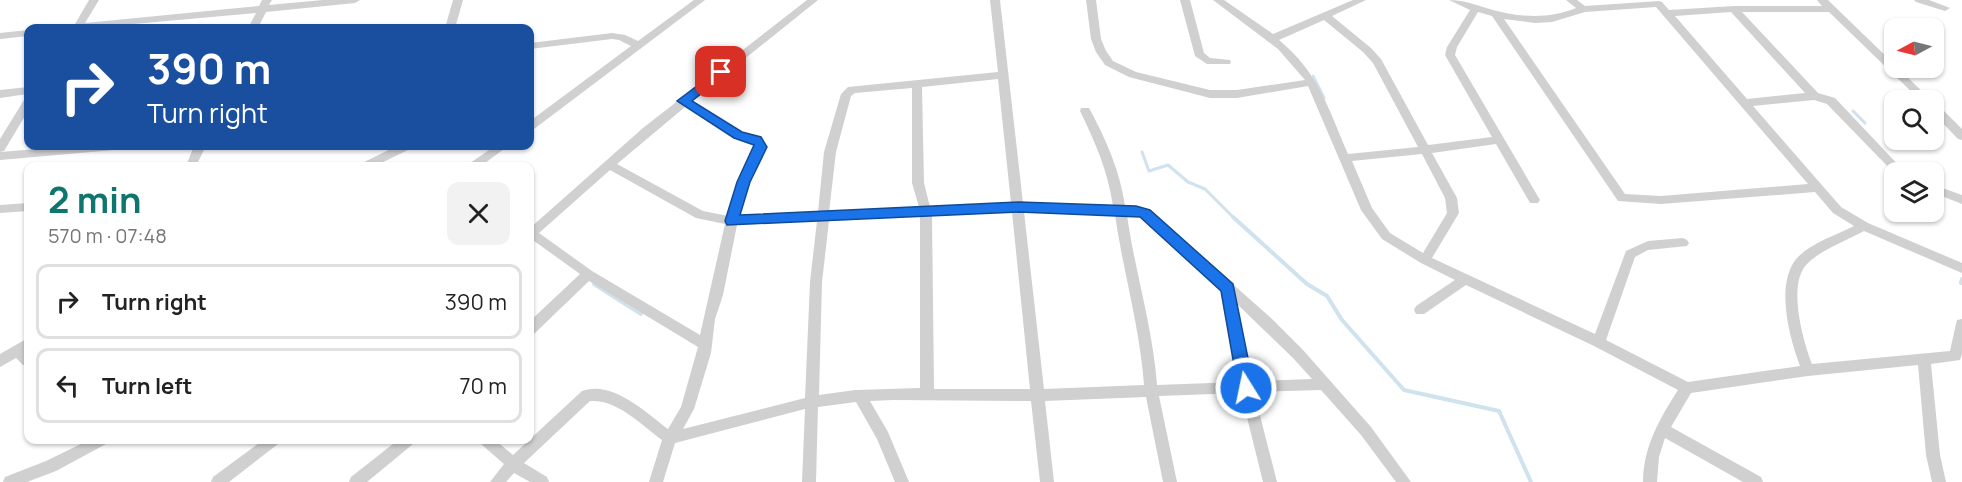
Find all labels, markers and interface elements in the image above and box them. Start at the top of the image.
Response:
north arrow [1884,18,1944,78]
map controls [1884,18,1944,222]
text: 390 m [147,39,271,97]
pin [695,46,746,97]
icon: right [48,48,126,126]
icon: arrive [704,55,737,88]
button: search [1884,90,1944,150]
text: Turn right [147,94,268,131]
button: layers [1884,162,1944,222]
text: 2 min [48,175,142,224]
button: close [447,182,510,245]
text: 570 m · 07:48 [48,222,167,249]
icon: right [51,285,84,318]
text: Turn right [102,287,207,317]
text: 390 m [445,287,507,317]
position arrow [1214,356,1278,420]
icon: left [51,369,84,402]
text: Turn left [102,371,192,401]
text: 70 m [459,371,507,401]

